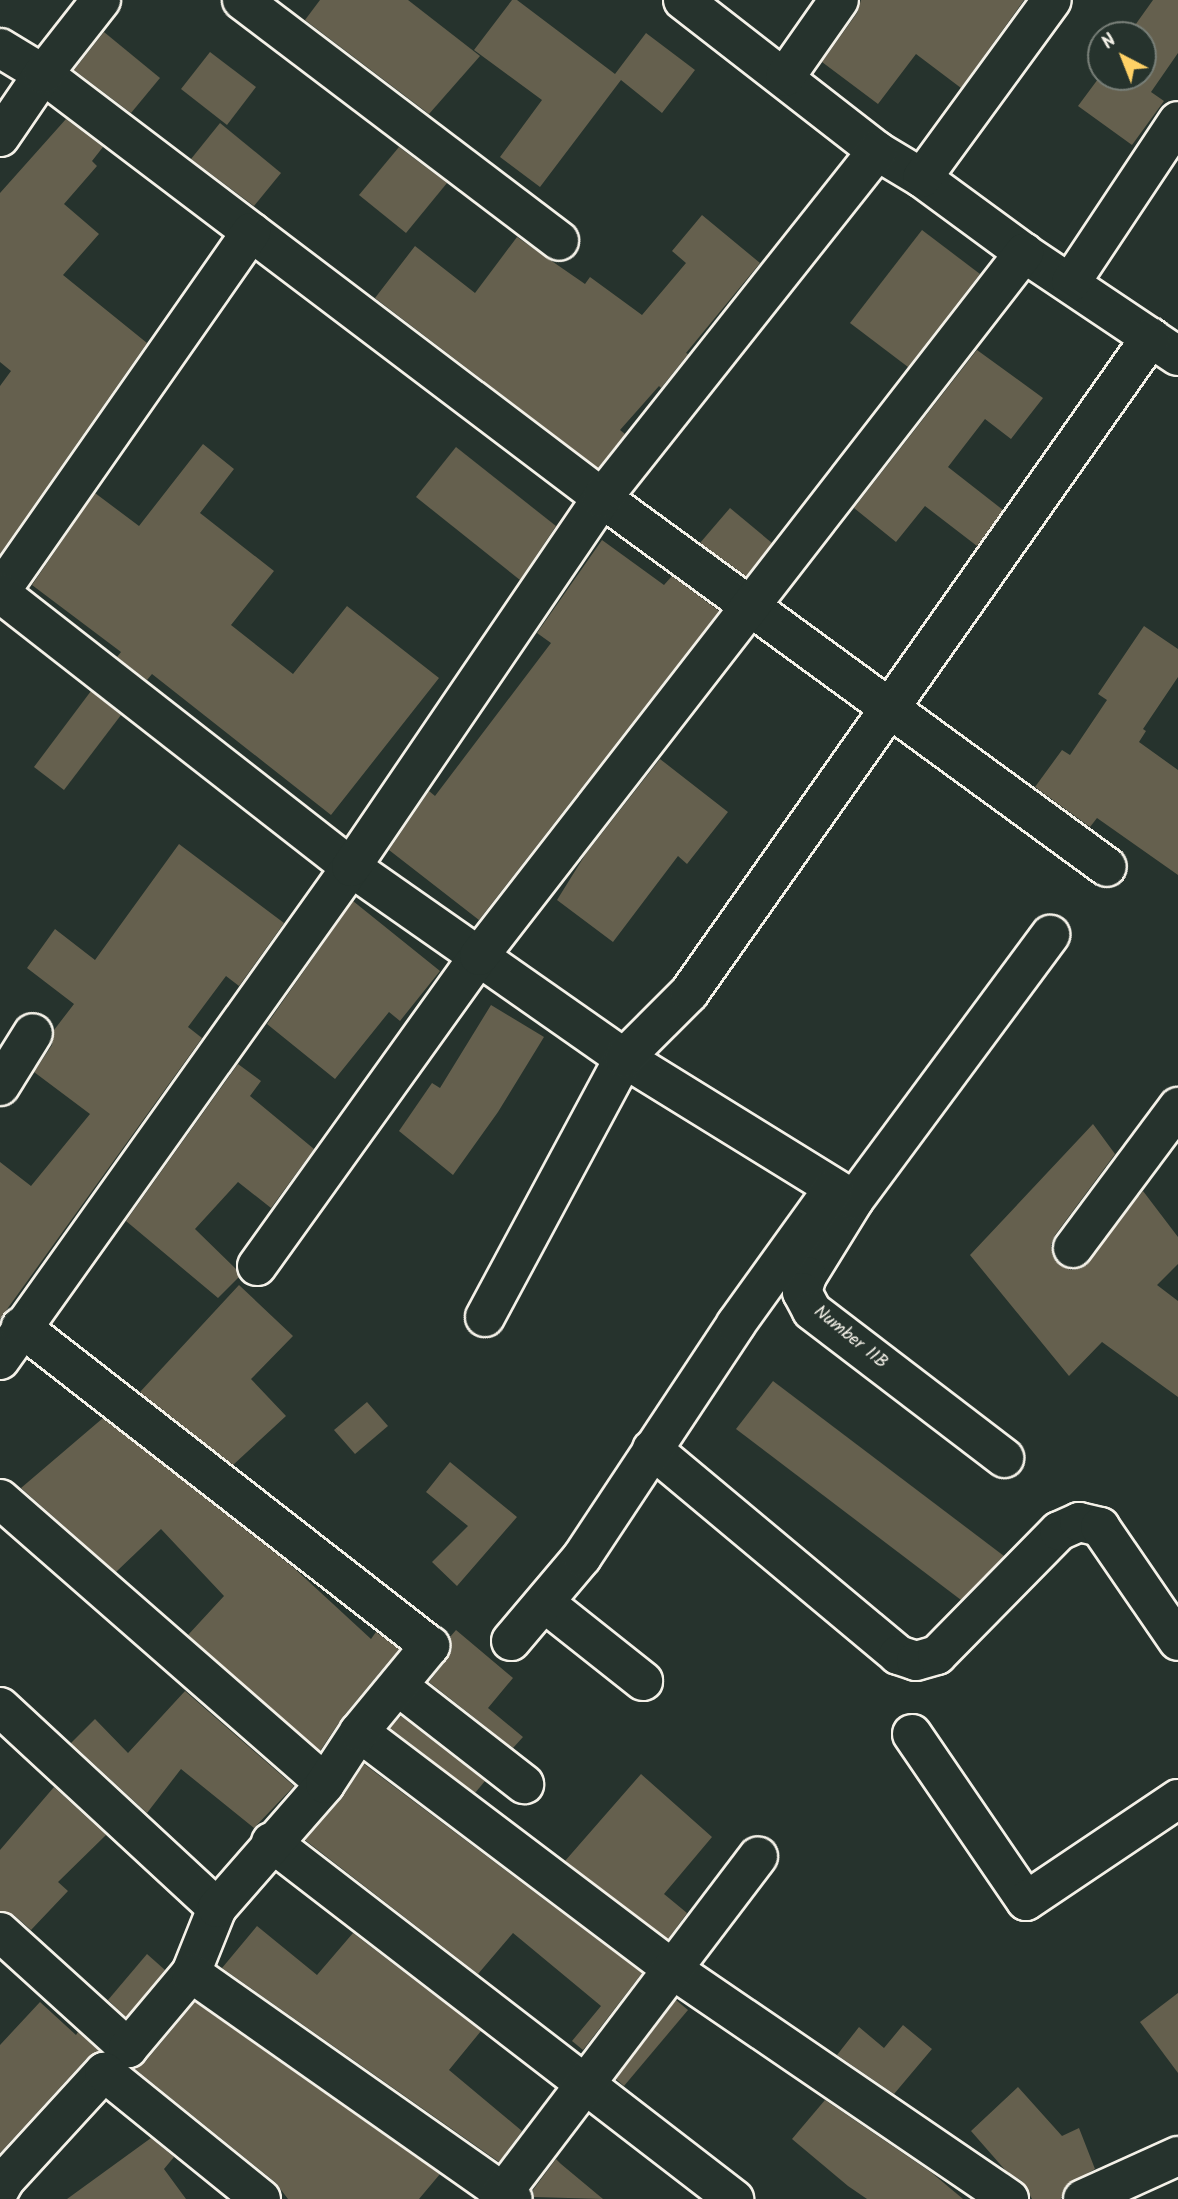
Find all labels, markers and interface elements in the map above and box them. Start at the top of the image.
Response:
north arrow [1087,21,1157,91]
text: N [1095,27,1124,57]
street label: Number 11B [809,1302,891,1374]

